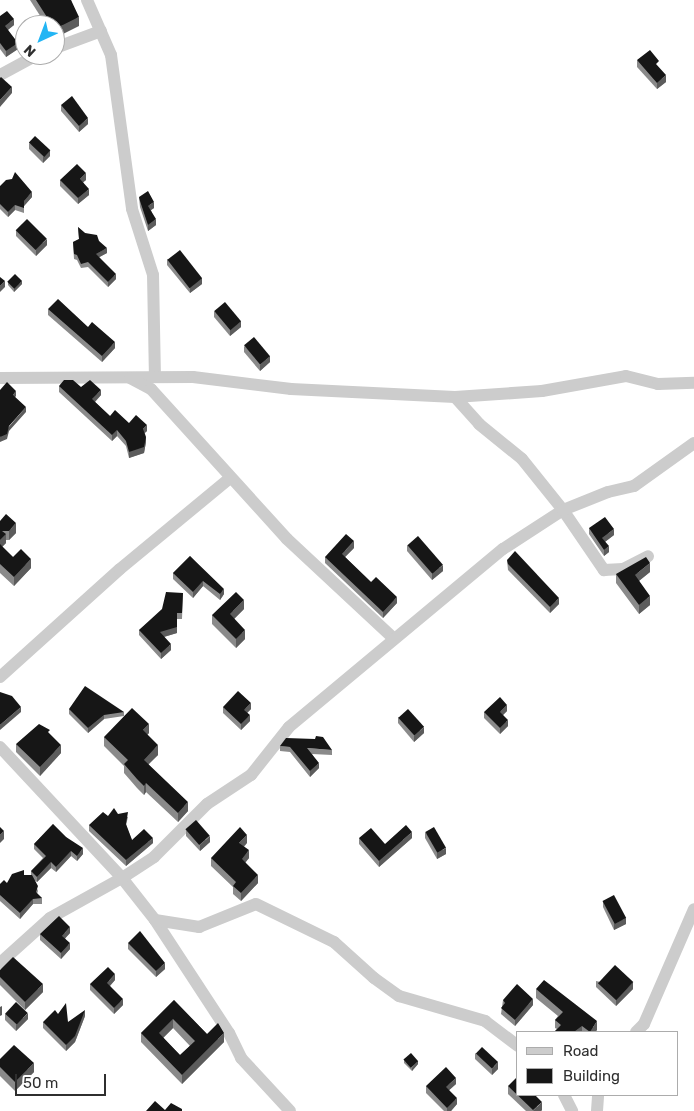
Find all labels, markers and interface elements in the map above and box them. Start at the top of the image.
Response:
north arrow [15,15,65,65]
text: N [21,41,40,60]
legend [516,1031,679,1096]
text: Road [563,1042,599,1060]
scale bar [18,1064,109,1096]
text: Building [563,1067,620,1085]
text: 50 m [23,1074,58,1092]

